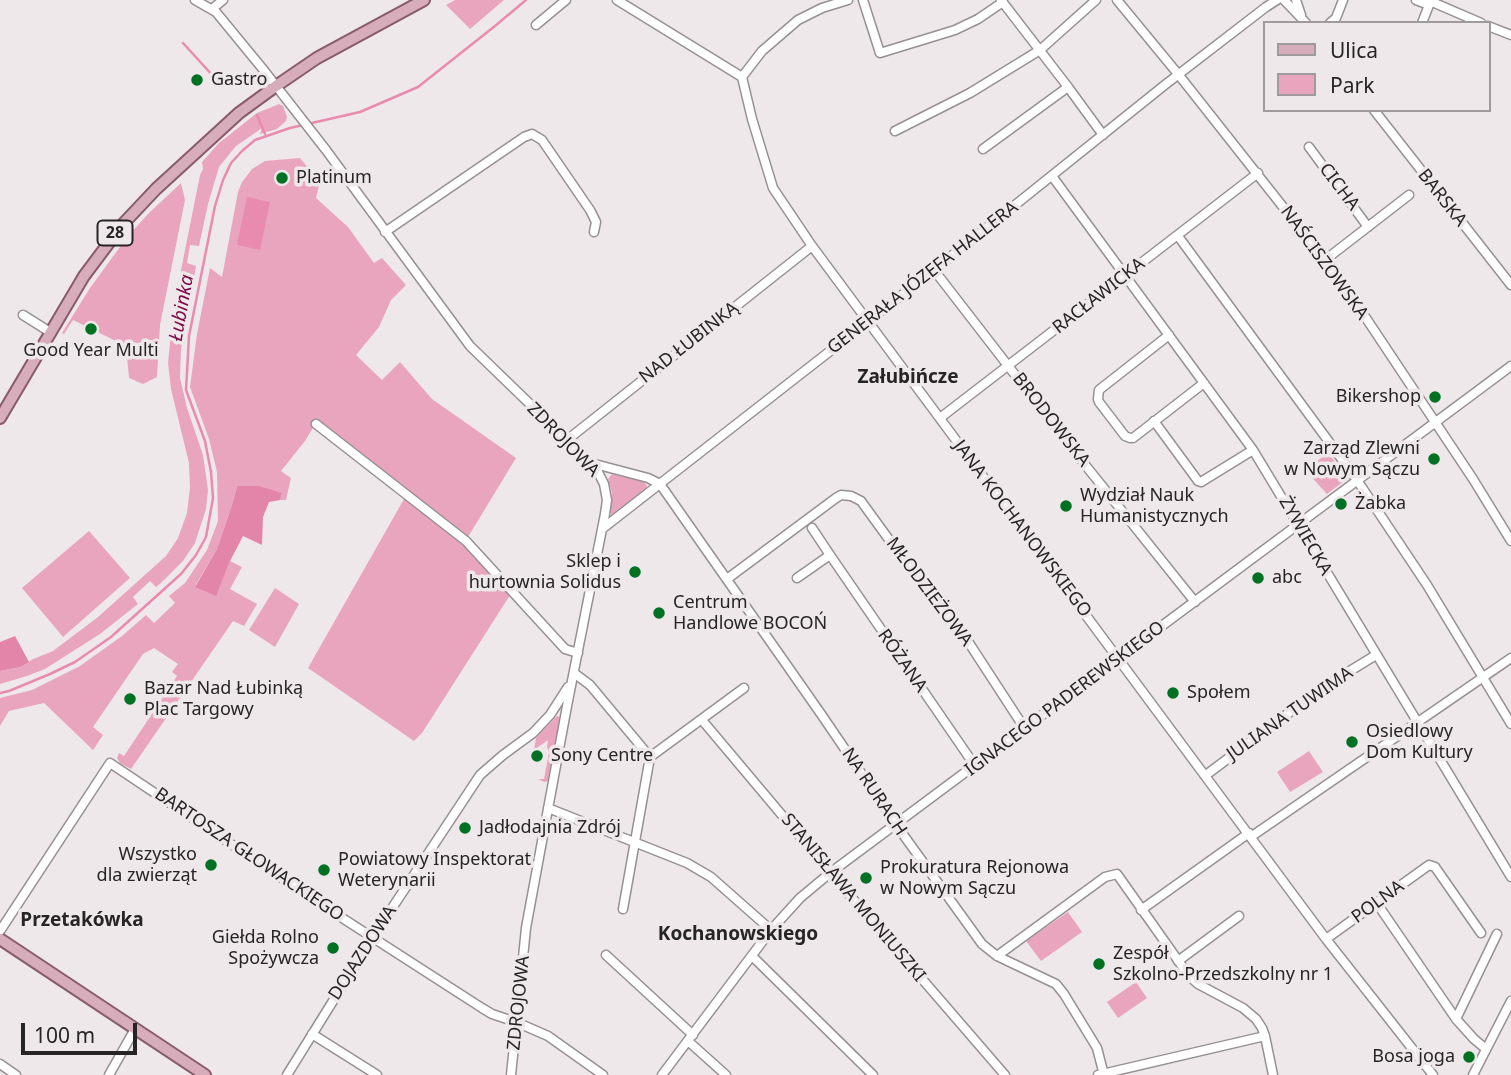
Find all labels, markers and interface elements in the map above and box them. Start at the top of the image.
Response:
legend [1262,21,1490,112]
text: Ulica [1330,36,1378,64]
place label: Gastro [211,69,267,91]
text: Park [1330,71,1374,99]
marker: Gastro [189,72,205,88]
street label: CICHA [1314,159,1364,215]
street label: BARSKA [1413,165,1471,231]
place label: Platinum [296,167,372,189]
marker: Platinum [274,170,290,186]
street label: GENERAŁA JÓZEFA HALLERA [823,197,1023,359]
street label: NAŚCISZOWSKA [1275,202,1373,324]
road number: 28 [97,220,132,246]
street label: RACŁAWICKA [1049,253,1149,339]
water label: Łubinka [165,273,199,343]
street label: NAD ŁUBINKĄ [635,298,743,388]
marker: Good Year Multi [83,321,99,337]
place label: Good Year Multi [23,340,159,362]
district label: Załubińcze [857,367,959,389]
street label: BRODOWSKA [1008,369,1094,471]
place label: Bikershop [1336,386,1421,408]
marker: Bikershop [1427,389,1443,405]
street label: ZDROJOWA [522,398,604,482]
street label: JANA KOCHANOWSKIEGO [948,436,1096,622]
place label: Zarząd Zlewni w Nowym Sączu [1284,438,1420,480]
marker: Zarząd Zlewni w Nowym Sączu [1426,451,1442,467]
place label: Wydział Nauk Humanistycznych [1080,485,1229,528]
street label: ŻYWIECKA [1274,493,1336,579]
place label: Żabka [1355,493,1406,515]
marker: Żabka [1333,496,1349,512]
marker: Wydział Nauk Humanistycznych [1058,498,1074,514]
street label: MŁODZIEŻOWA [881,533,977,651]
place label: Sklep i hurtownia Solidus [469,551,621,594]
marker: Sklep i hurtownia Solidus [627,564,643,580]
place label: abc [1272,567,1302,589]
marker: abc [1250,570,1266,586]
place label: Centrum Handlowe BOCOŃ [673,592,827,634]
marker: Centrum Handlowe BOCOŃ [651,605,667,621]
street label: IGNACEGO PADEREWSKIEGO [961,617,1169,781]
street label: RÓŻANA [872,625,932,697]
street label: JULIANA TUWIMA [1223,662,1357,766]
place label: Bazar Nad Łubinką Plac Targowy [144,678,303,720]
place label: Społem [1187,682,1250,704]
marker: Społem [1165,685,1181,701]
marker: Bazar Nad Łubinką Plac Targowy [122,691,138,707]
place label: Osiedlowy Dom Kultury [1366,721,1473,764]
marker: Osiedlowy Dom Kultury [1344,734,1360,750]
street label: NA RURACH [837,744,911,840]
place label: Sony Centre [551,745,653,767]
marker: Sony Centre [529,748,545,764]
street label: BARTOSZA GŁOWACKIEGO [150,784,348,926]
street label: STANISŁAWA MONIUSZKI [776,809,930,987]
place label: Jadłodajnia Zdrój [479,817,621,839]
marker: Jadłodajnia Zdrój [457,820,473,836]
place label: Wszystko dla zwierząt [97,844,197,886]
place label: Powiatowy Inspektorat Weterynarii [338,849,531,892]
marker: Wszystko dla zwierząt [203,857,219,873]
place label: Prokuratura Rejonowa w Nowym Sączu [880,857,1069,900]
marker: Powiatowy Inspektorat Weterynarii [316,862,332,878]
marker: Prokuratura Rejonowa w Nowym Sączu [858,870,874,886]
street label: POLNA [1348,876,1408,928]
street label: DOJAZDOWA [324,902,402,1004]
district label: Przetakówka [20,910,144,932]
district label: Kochanowskiego [658,924,818,946]
place label: Giełda Rolno Spożywcza [212,927,319,970]
marker: Giełda Rolno Spożywcza [325,940,341,956]
place label: Zespół Szkolno-Przedszkolny nr 1 [1113,943,1333,986]
street label: ZDROJOWA [503,955,535,1051]
marker: Zespół Szkolno-Przedszkolny nr 1 [1091,956,1107,972]
scale bar [24,1009,140,1052]
text: 100 m [34,1021,95,1049]
place label: Bosa joga [1372,1046,1455,1068]
marker: Bosa joga [1461,1049,1477,1065]

